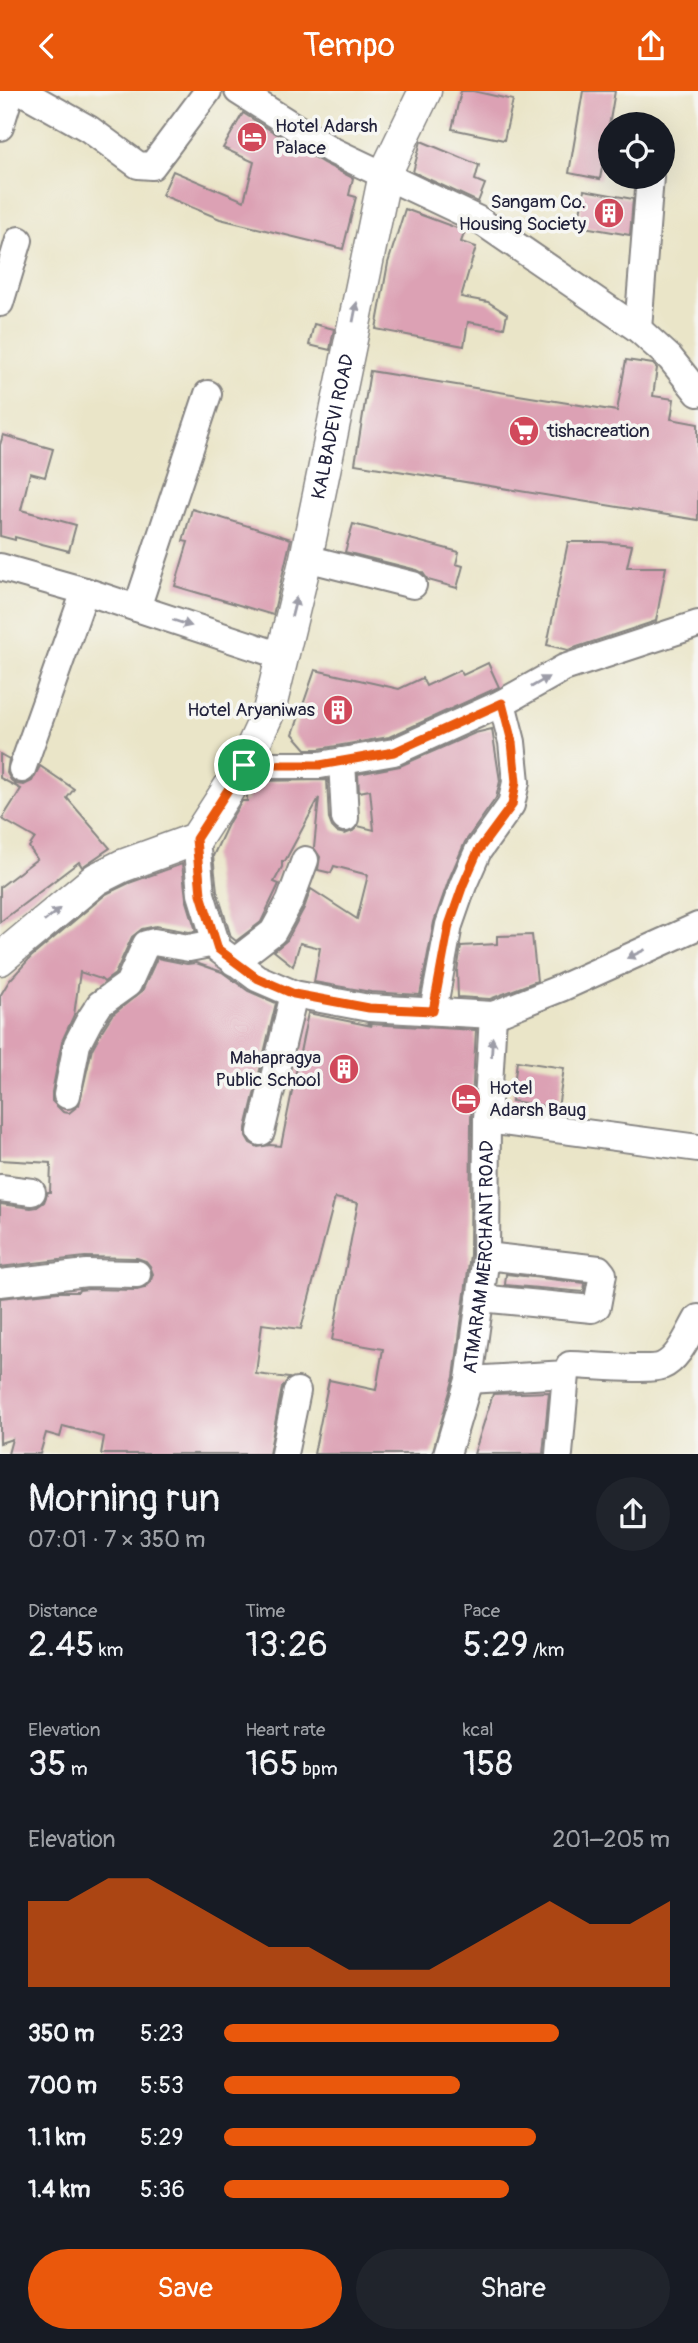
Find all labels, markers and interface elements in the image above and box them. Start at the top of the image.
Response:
text: Tempo [303,26,395,66]
icon: back [28,27,66,65]
icon: share [632,27,670,65]
map controls [598,112,675,189]
button: locate [598,112,675,189]
place label: Hotel Adarsh Palace [275,114,378,160]
hotel icon: Hotel Adarsh Palace [235,120,269,154]
place label: Sangam Co. Housing Society [459,190,586,236]
building icon: Sangam Co. Housing Society [592,196,626,230]
one-way arrow [350,301,361,323]
street label: KALBADEVI ROAD [306,352,360,501]
supermarket icon: tishacreation [507,414,541,448]
place label: tishacreation [546,419,650,443]
one-way arrow [289,596,300,618]
one-way arrow [172,618,193,629]
one-way arrow [530,676,549,688]
building icon: Hotel Aryaniwas [321,693,355,727]
place label: Hotel Aryaniwas [187,698,315,722]
pin [214,735,274,795]
icon: arrive [225,746,263,784]
one-way arrow [43,908,60,923]
one-way arrow [626,948,646,960]
one-way arrow [486,1036,497,1058]
place label: Mahapragya Public School [215,1046,321,1092]
building icon: Mahapragya Public School [327,1052,361,1086]
place label: Hotel Adarsh Baug [489,1076,586,1122]
hotel icon: Hotel Adarsh Baug [449,1082,483,1116]
street label: ATMARAM MERCHANT ROAD [458,1140,499,1375]
text: Morning run [28,1475,220,1523]
button: share [596,1477,670,1551]
text: 07:01 · 7 × 350 m [28,1525,205,1554]
text: Distance [28,1599,97,1623]
text: Time [245,1599,285,1623]
text: Pace [463,1599,500,1623]
text: 2.45 [28,1623,95,1667]
text: 13:26 [245,1623,328,1667]
text: 5:29 [463,1623,529,1667]
text: km [95,1638,123,1662]
text: /km [529,1638,564,1662]
text: Elevation [28,1718,100,1742]
text: Heart rate [245,1718,325,1742]
text: kcal [463,1718,494,1742]
text: 35 [28,1742,67,1786]
text: 165 [245,1742,298,1786]
text: 158 [463,1742,513,1786]
text: m [67,1757,88,1781]
text: bpm [298,1757,338,1781]
text: Elevation [28,1825,116,1854]
text: 201–205 m [552,1825,670,1854]
text: 350 m [28,2019,94,2048]
text: 5:23 [140,2019,184,2048]
text: 700 m [28,2071,97,2100]
text: 5:53 [140,2071,184,2100]
text: 1.1 km [28,2123,86,2152]
text: 5:29 [140,2123,183,2152]
text: 1.4 km [28,2175,90,2204]
text: 5:36 [140,2175,185,2204]
button: Save [28,2249,342,2329]
button: Share [356,2249,670,2329]

